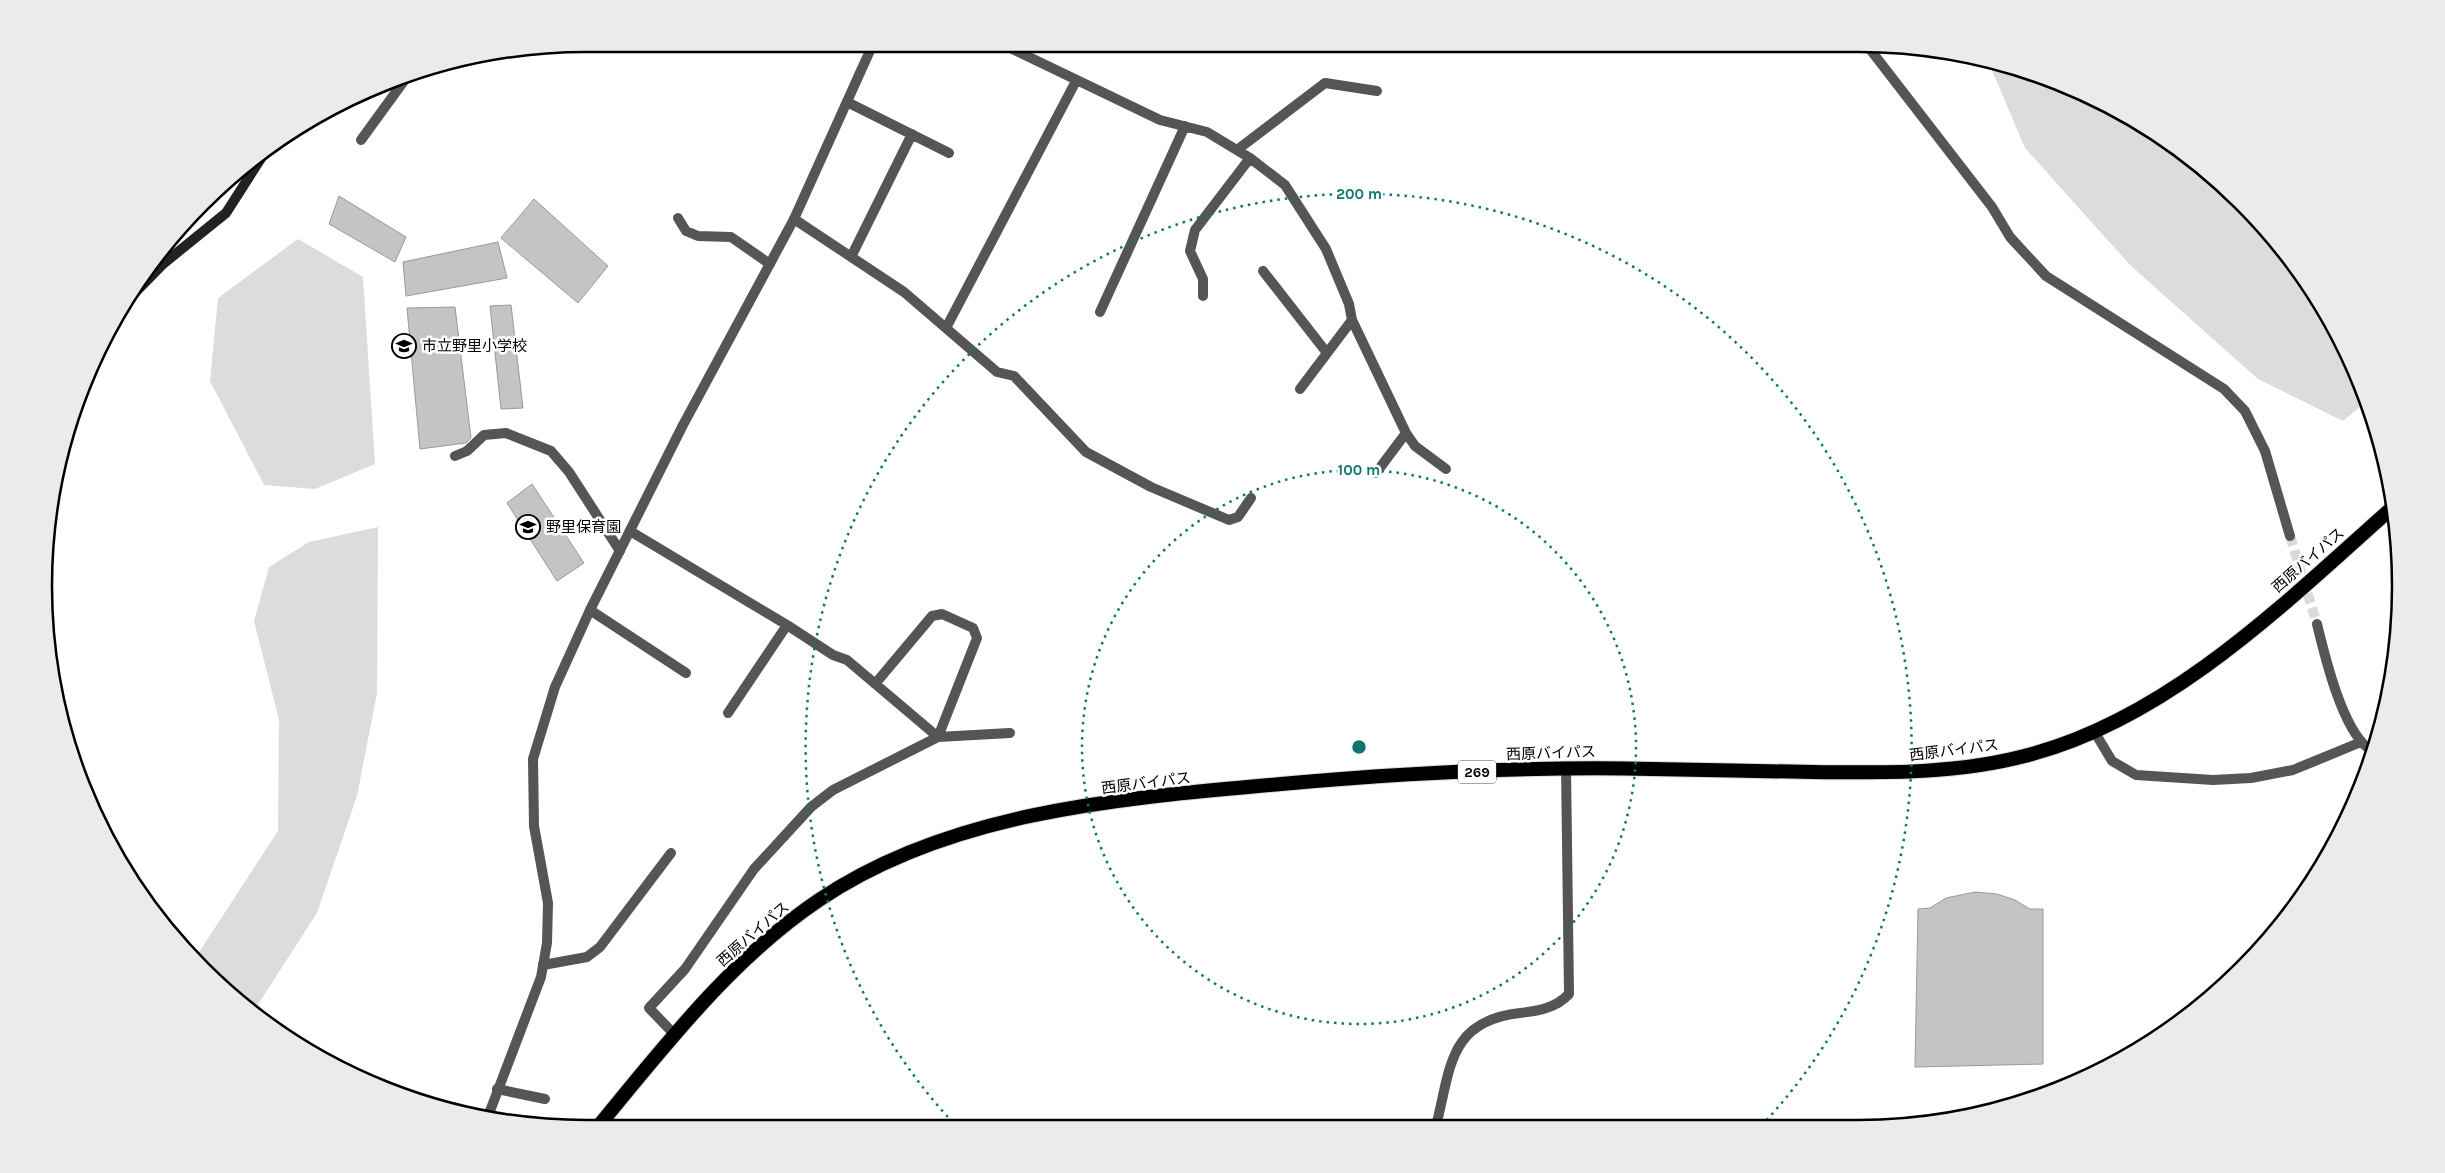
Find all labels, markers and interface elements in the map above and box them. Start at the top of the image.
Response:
text: 200 m [1336,185,1382,203]
school or university icon: 市立野里小学校 [391,333,417,359]
place label: 市立野里小学校 [422,337,527,355]
text: 100 m [1338,461,1380,479]
school or university icon: 野里保育園 [515,514,541,540]
place label: 野里保育園 [546,518,621,536]
street label: 西原バイパス [2268,524,2348,596]
street label: 西原バイパス [1908,736,2000,764]
centre of rings [1350,738,1368,756]
street label: 西原バイパス [1506,742,1596,764]
road number: 269 [1458,760,1496,784]
street label: 西原バイパス [1100,769,1192,797]
street label: 西原バイパス [713,898,793,970]

